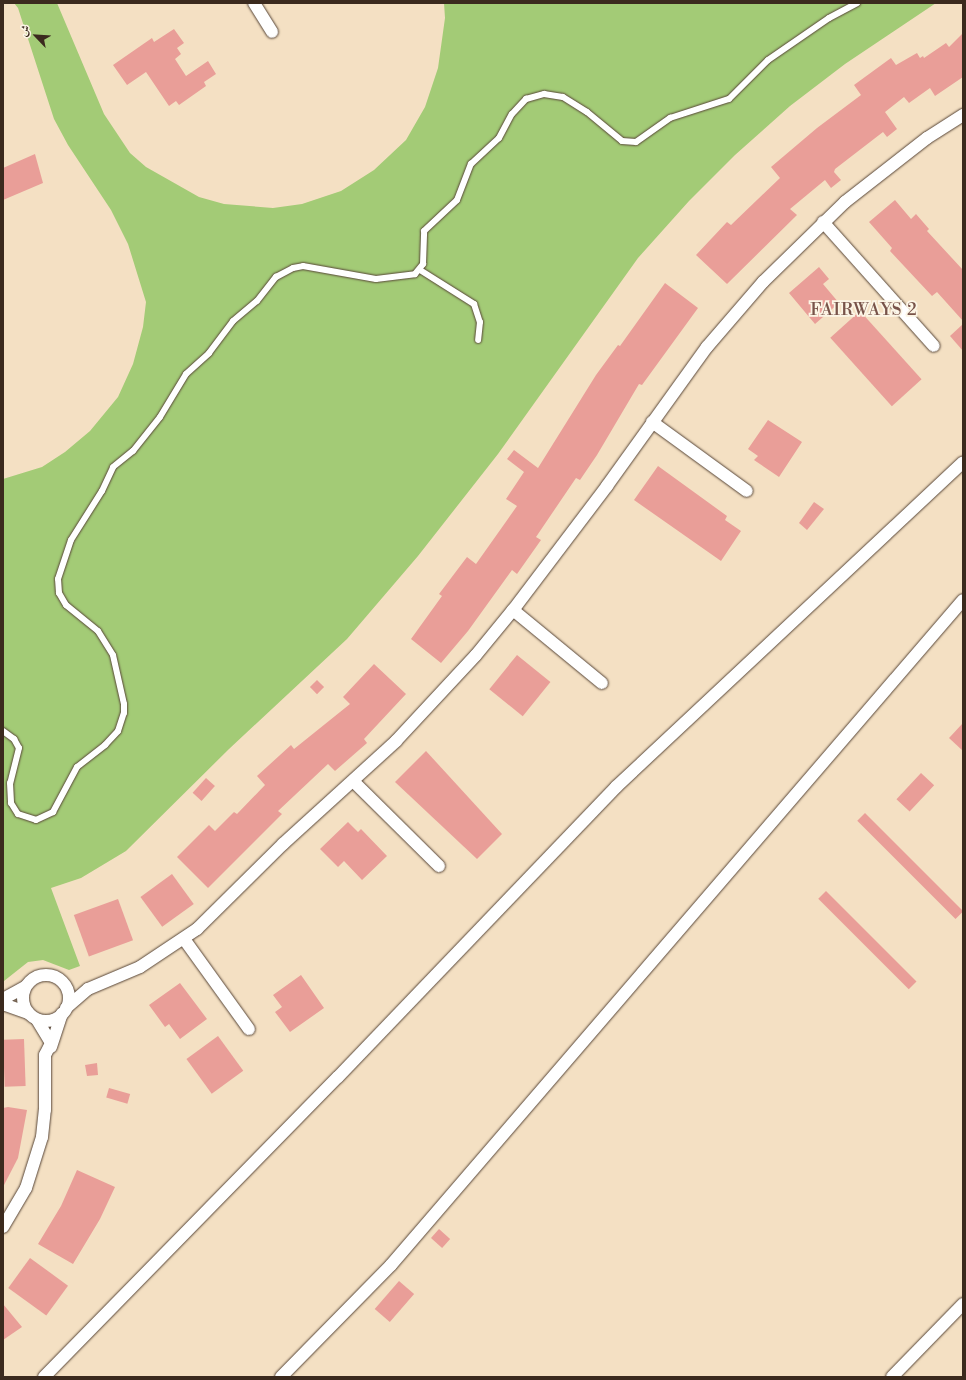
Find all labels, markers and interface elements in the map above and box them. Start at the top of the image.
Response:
north arrow [16,16,56,56]
text: ش [16,23,34,39]
district label: FAIRWAYS 2 [810,301,918,321]

